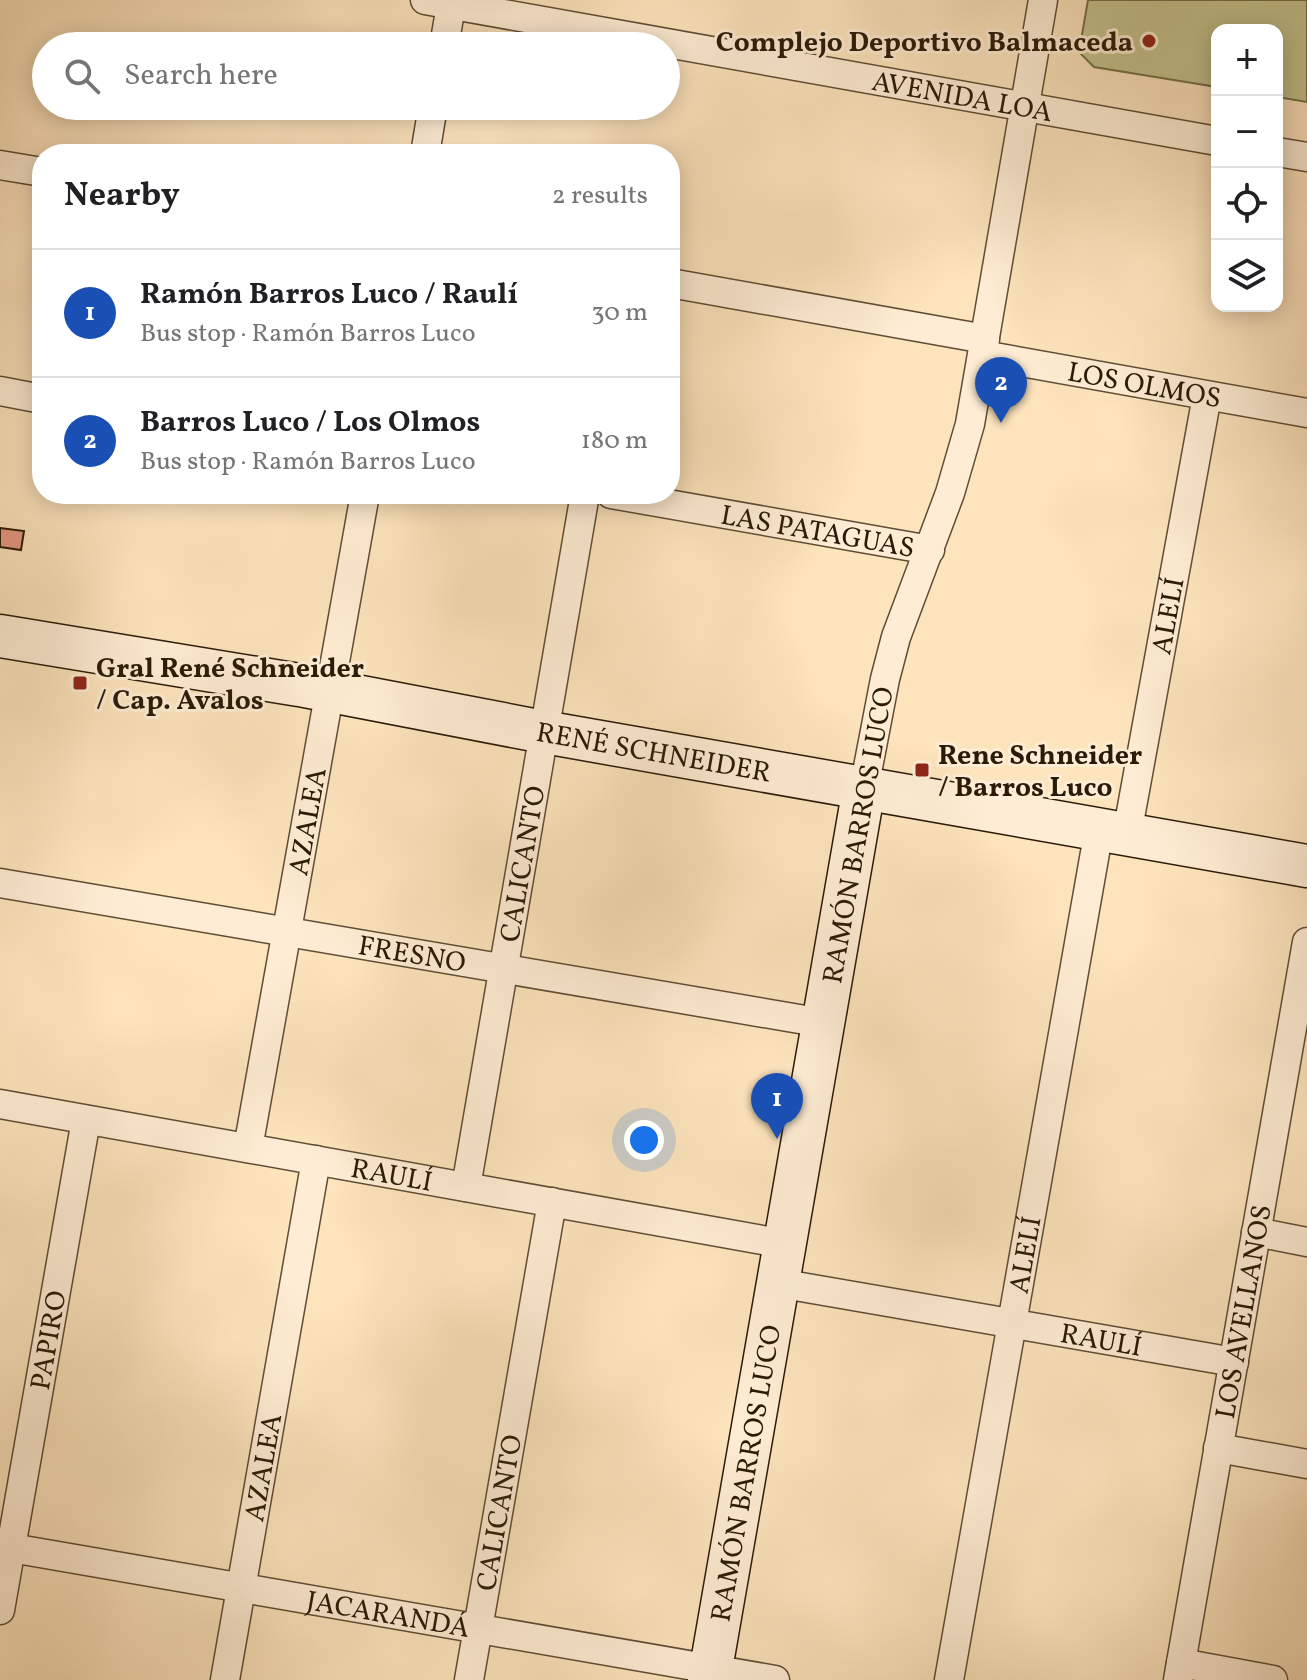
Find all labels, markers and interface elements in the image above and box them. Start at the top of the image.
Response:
place label: Complejo Deportivo Balmaceda [716,24,1133,63]
map controls [1211,24,1283,312]
button: + [1211,24,1283,96]
search box [32,32,680,120]
marker: Complejo Deportivo Balmaceda [1140,32,1158,50]
icon: search [60,54,104,98]
text: Search here [124,55,278,97]
street label: AVENIDA LOA [869,63,1056,133]
button: − [1211,96,1283,168]
button: locate [1211,168,1283,240]
text: Nearby [64,173,180,220]
text: 2 results [552,178,648,214]
button: layers [1211,240,1283,312]
text: Ramón Barros Luco / Raulí [140,274,518,316]
text: 1 [85,295,95,331]
text: 30 m [591,295,648,331]
text: Bus stop · Ramón Barros Luco [140,316,475,352]
street label: LOS OLMOS [1064,353,1224,419]
pin: 2 [975,357,1027,423]
text: Barros Luco / Los Olmos [140,402,480,444]
text: 2 [83,423,97,459]
text: 180 m [581,423,648,459]
text: Bus stop · Ramón Barros Luco [140,444,475,480]
street label: LAS PATAGUAS [717,497,917,569]
street label: ALELÍ [1143,574,1196,658]
place label: Gral René Schneider / Cap. Avalos [96,650,364,721]
marker: Gral René Schneider / Cap. Avalos [71,674,89,692]
street label: RAMÓN BARROS LUCO [814,684,905,987]
street label: RENÉ SCHNEIDER [533,714,774,794]
place label: Rene Schneider / Barros Luco [938,737,1142,808]
marker: Rene Schneider / Barros Luco [913,761,931,779]
street label: AZALEA [280,764,338,879]
street label: CALICANTO [491,783,557,945]
street label: FRESNO [355,927,468,984]
pin: 1 [751,1073,803,1139]
your location [624,1120,664,1160]
street label: RAULÍ [347,1150,435,1203]
street label: LOS AVELLANOS [1207,1202,1283,1422]
street label: ALELÍ [1001,1213,1053,1297]
street label: PAPIRO [22,1288,78,1393]
street label: RAULÍ [1057,1315,1145,1368]
street label: RAMÓN BARROS LUCO [702,1322,792,1625]
street label: AZALEA [236,1410,293,1525]
street label: CALICANTO [468,1432,533,1594]
street label: JACARANDÁ [303,1582,473,1649]

